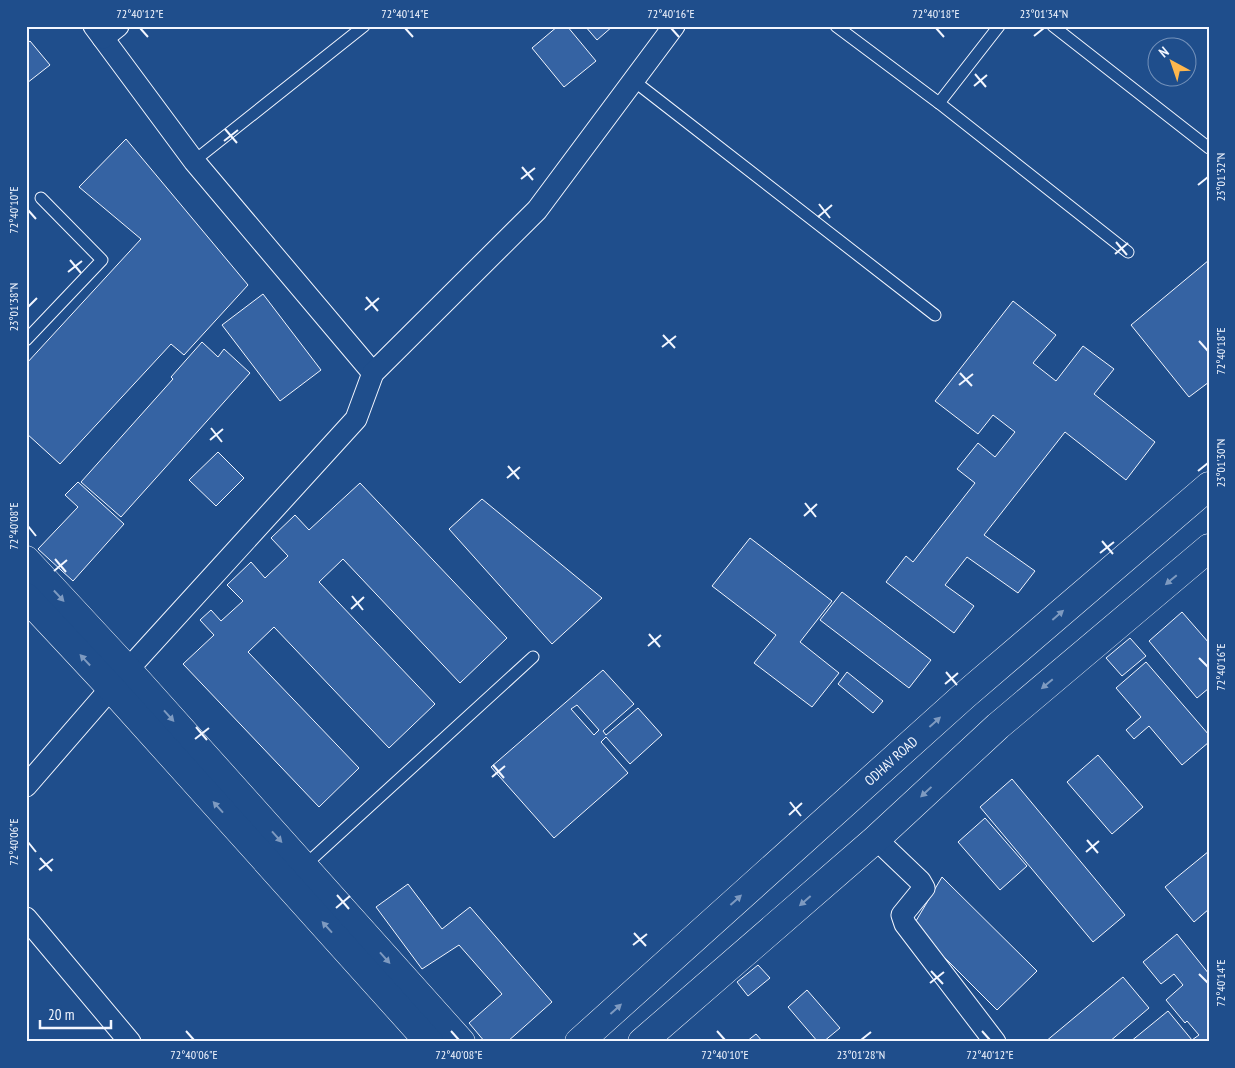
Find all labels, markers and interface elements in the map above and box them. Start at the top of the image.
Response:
text: 72°40'12"E [116,6,164,21]
text: 72°40'14"E [381,6,429,21]
text: 72°40'16"E [647,6,695,21]
text: 72°40'18"E [912,6,960,21]
text: 23°01'34"N [1020,6,1068,21]
north arrow [1148,38,1198,88]
text: N [1155,43,1172,61]
text: 23°01'32"N [1213,153,1228,201]
text: 72°40'10"E [6,186,21,234]
text: 23°01'38"N [6,283,21,331]
text: 72°40'18"E [1213,327,1228,375]
text: 23°01'30"N [1213,439,1228,487]
text: 72°40'08"E [6,502,21,550]
one-way arrow [1165,574,1178,585]
one-way arrow [53,589,65,601]
one-way arrow [1051,610,1064,621]
text: 72°40'16"E [1213,643,1228,691]
one-way arrow [79,655,91,667]
one-way arrow [1041,679,1054,690]
one-way arrow [163,710,174,722]
one-way arrow [929,716,942,727]
street label: ODHAV ROAD [861,732,921,790]
one-way arrow [920,787,932,798]
one-way arrow [212,801,224,813]
text: 72°40'06"E [6,818,21,866]
one-way arrow [271,831,283,843]
one-way arrow [730,895,743,906]
one-way arrow [798,895,811,906]
one-way arrow [321,922,333,934]
one-way arrow [380,952,391,965]
text: 72°40'14"E [1213,959,1228,1007]
scale bar [40,998,111,1030]
one-way arrow [609,1003,621,1015]
text: 20 m [48,1005,74,1024]
text: 72°40'06"E [170,1047,218,1062]
text: 72°40'08"E [435,1047,483,1062]
text: 72°40'10"E [701,1047,749,1062]
text: 23°01'28"N [837,1047,885,1062]
text: 72°40'12"E [966,1047,1014,1062]

